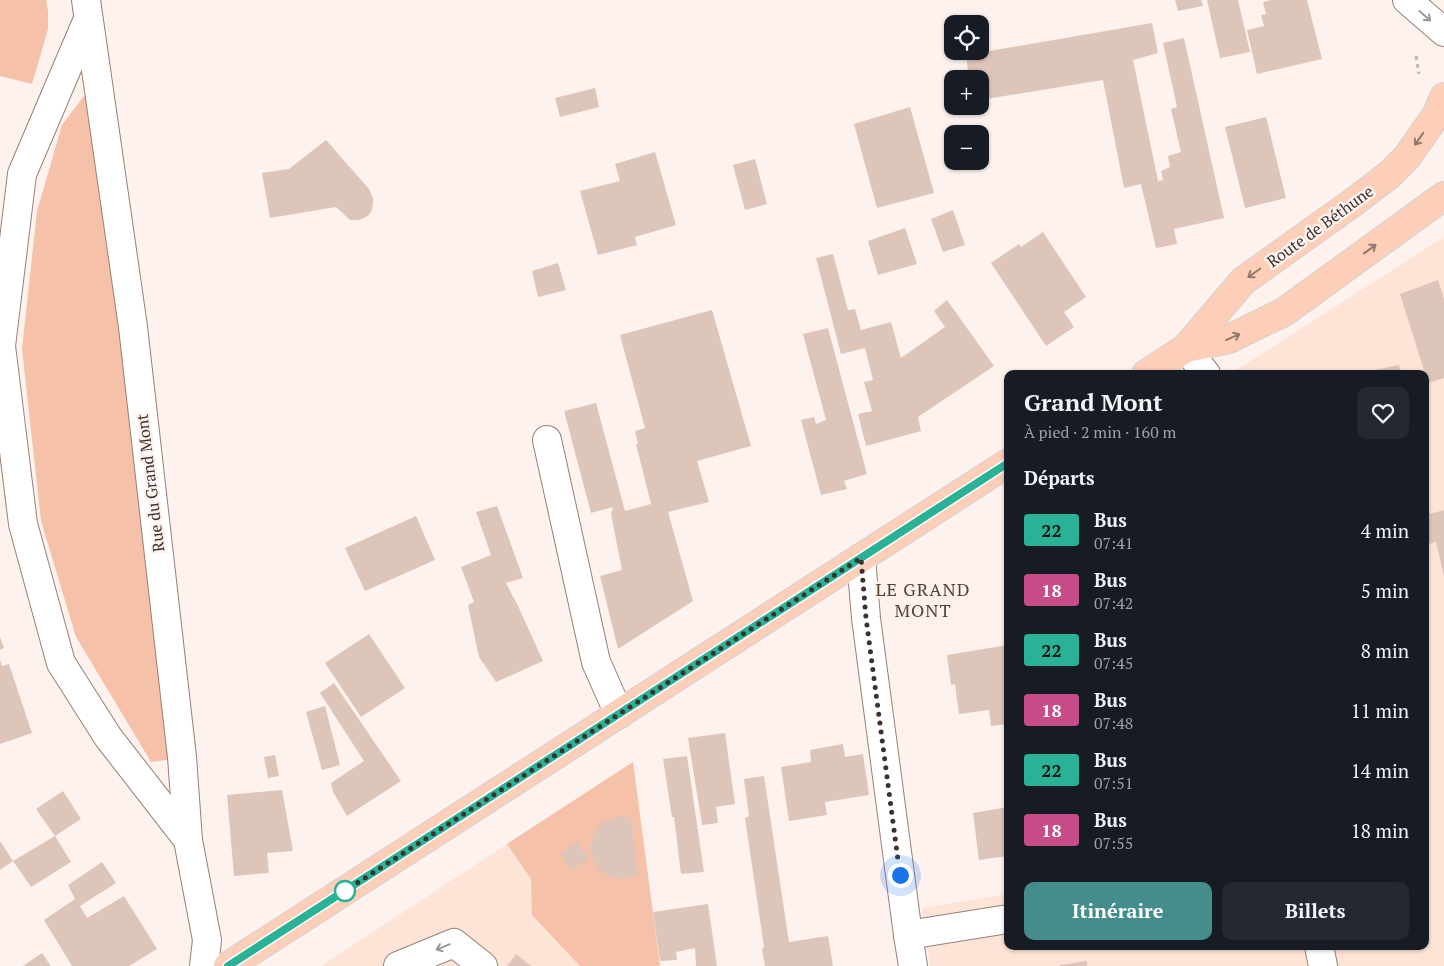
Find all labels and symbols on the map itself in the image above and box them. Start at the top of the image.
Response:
one-way arrow [1419,11,1432,22]
one-way arrow [1414,132,1424,146]
street label: Route de Béthune [1262,180,1378,272]
one-way arrow [1363,244,1377,254]
one-way arrow [1247,268,1261,278]
one-way arrow [1225,331,1240,341]
street label: Rue du Grand Mont [131,413,169,553]
district label: LE GRAND MONT [876,577,970,622]
your location [888,863,913,888]
unlabelled marker [334,880,356,902]
one-way arrow [436,943,451,953]

